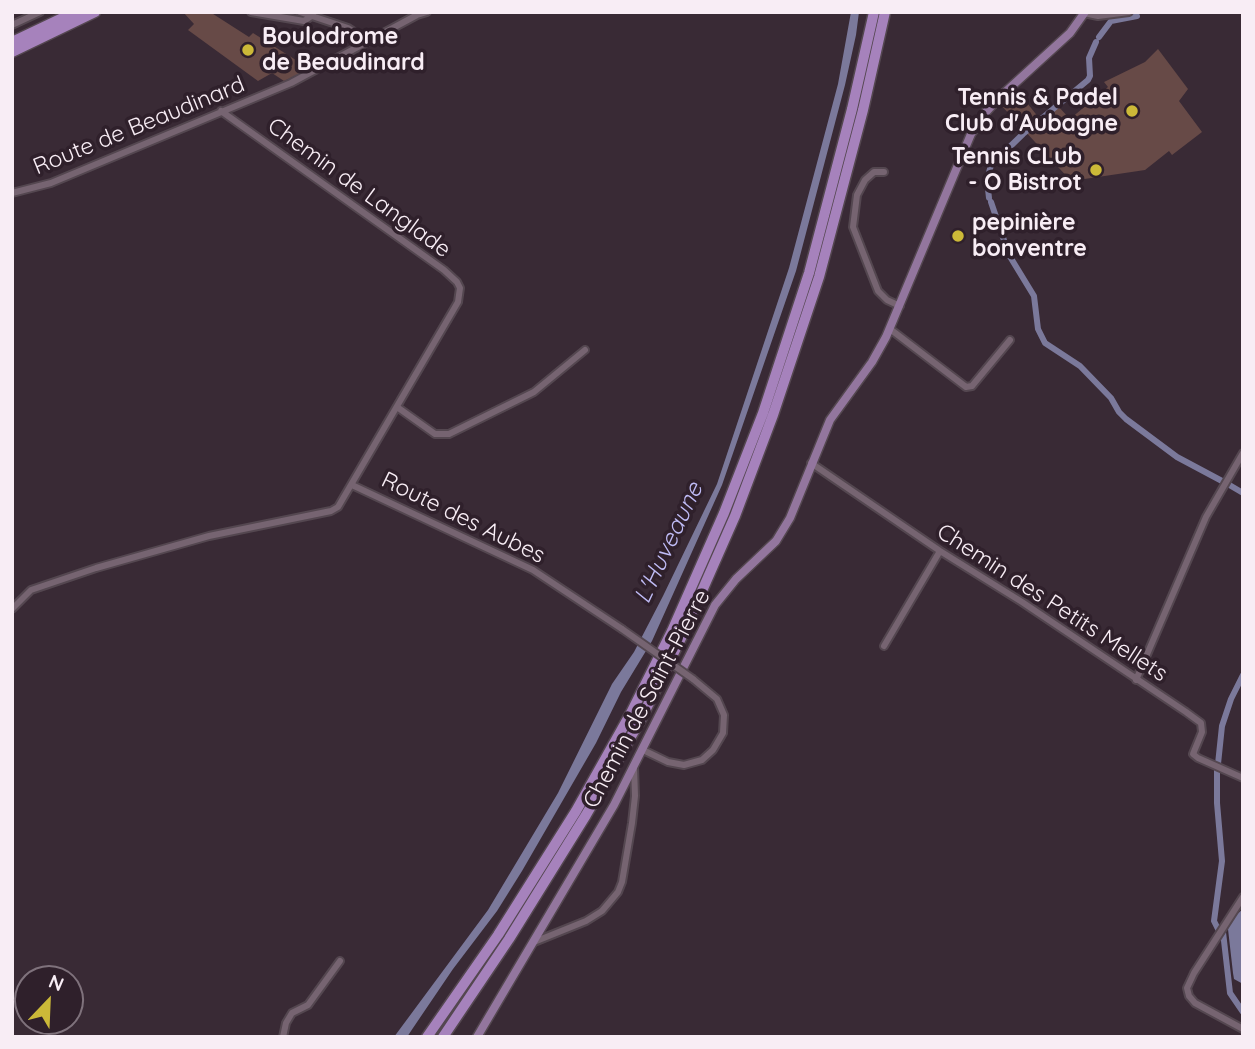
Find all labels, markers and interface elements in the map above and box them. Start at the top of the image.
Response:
place label: Boulodrome de Beaudinard [262,23,425,77]
marker: Boulodrome de Beaudinard [240,42,256,58]
street label: Route de Beaudinard [29,71,249,181]
place label: Tennis & Padel Club d'Aubagne [945,84,1118,138]
marker: Tennis & Padel Club d'Aubagne [1124,103,1140,119]
street label: Chemin de Langlade [262,112,456,264]
place label: Tennis CLub - O Bistrot [951,143,1082,197]
marker: Tennis CLub - O Bistrot [1088,162,1104,178]
place label: pepinière bonventre [972,209,1087,263]
marker: pepinière bonventre [950,228,966,244]
street label: Route des Aubes [377,466,549,570]
water label: L'Huveaune [628,478,710,608]
street label: Chemin des Petits Mellets [931,518,1173,688]
street label: Chemin de Saint-Pierre [578,585,716,813]
north arrow [14,965,84,1035]
text: N [45,969,68,996]

